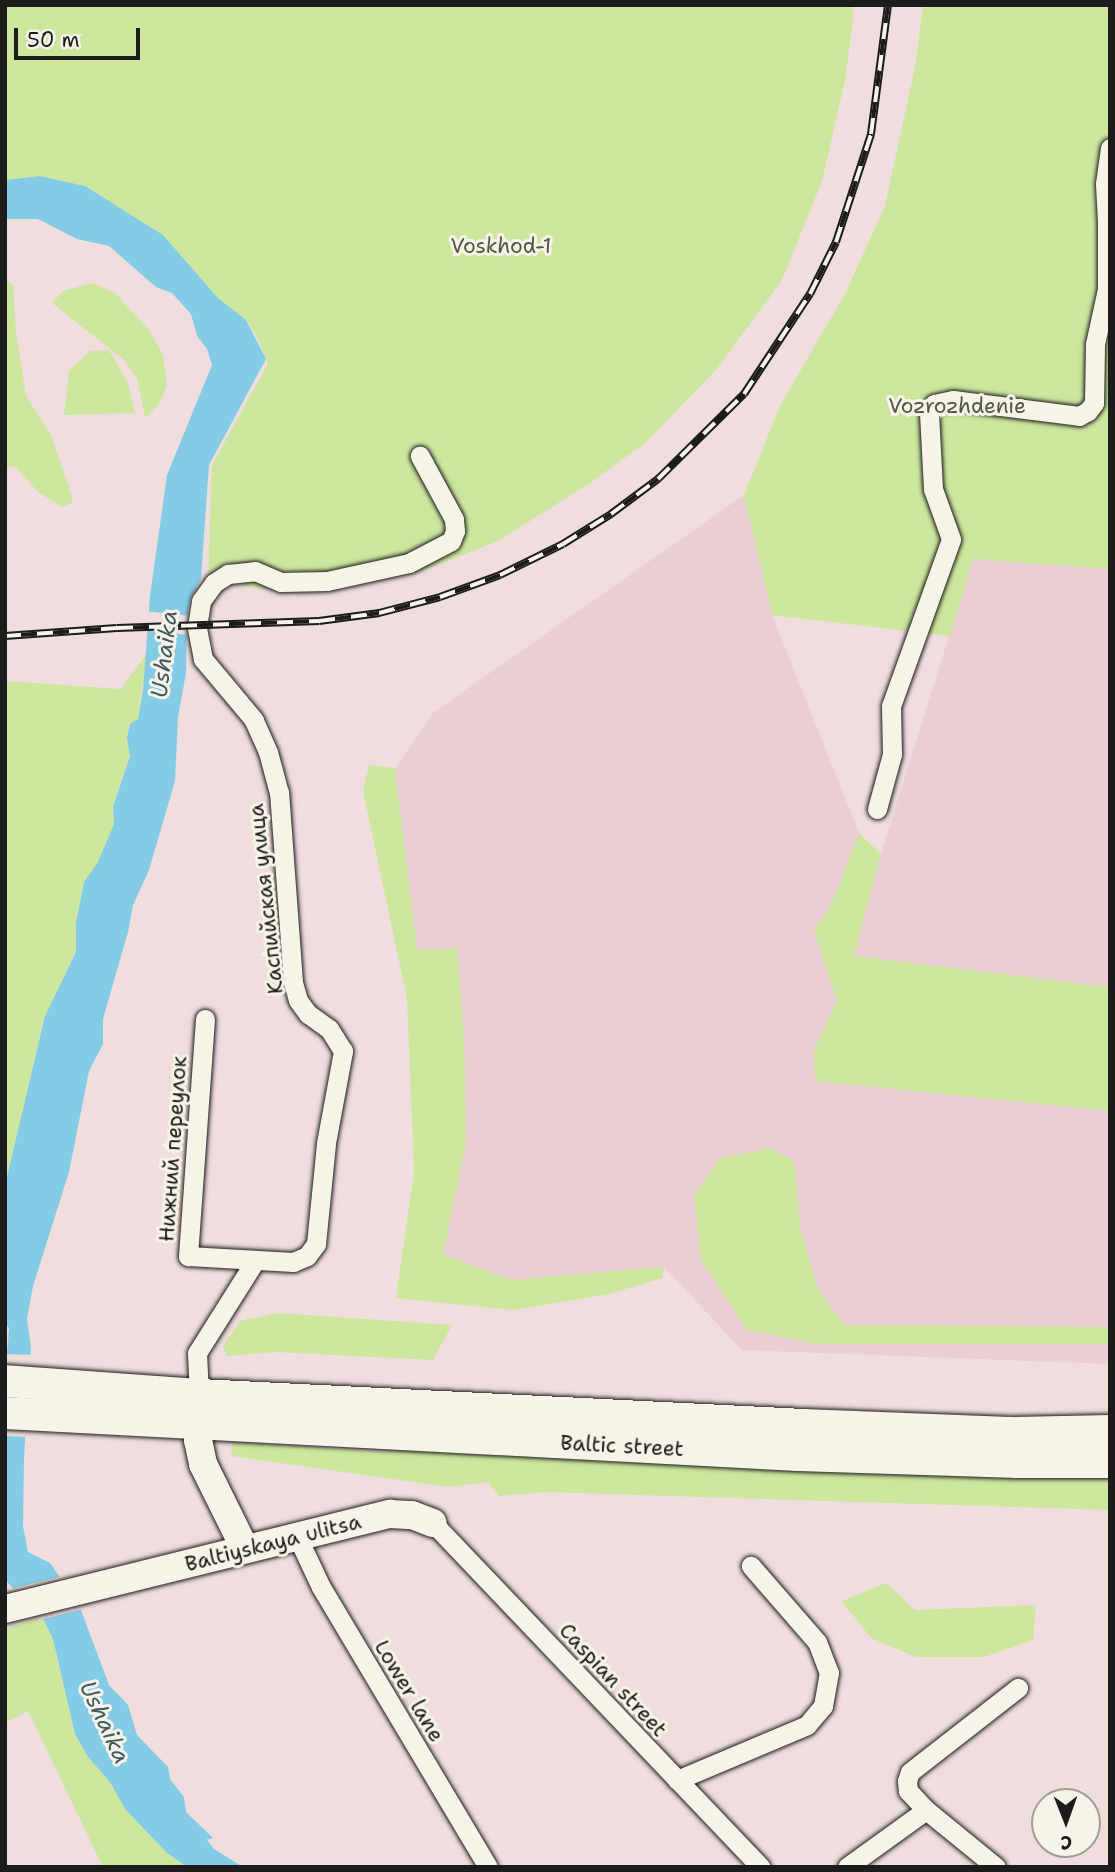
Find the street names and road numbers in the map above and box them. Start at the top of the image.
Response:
street label: Каспийская улица [243,803,289,995]
street label: Нижний переулок [154,1055,192,1243]
street label: Baltic street [560,1430,684,1462]
street label: Baltiyskaya ulitsa [182,1509,364,1577]
street label: Caspian street [554,1618,672,1742]
street label: Lower lane [369,1636,449,1746]

